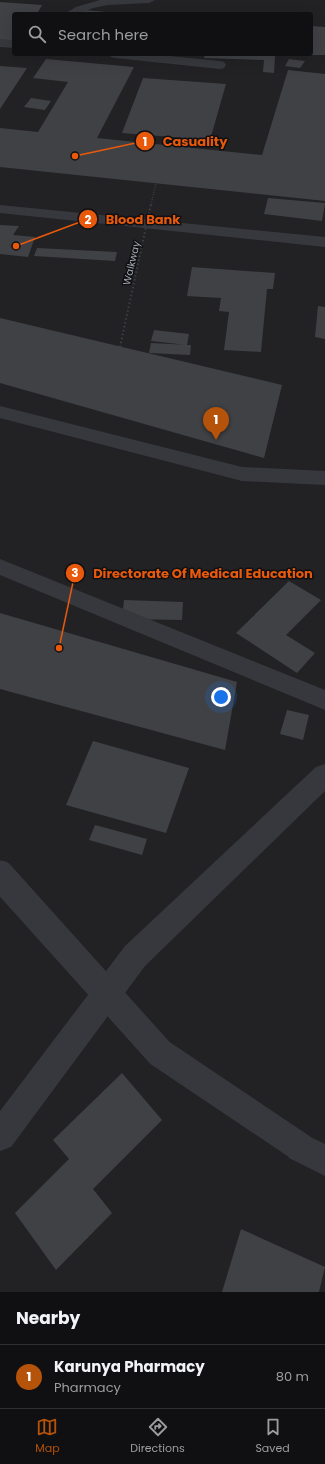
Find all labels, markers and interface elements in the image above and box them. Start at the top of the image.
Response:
search box [12,12,313,56]
icon: search [26,23,48,45]
text: Search here [58,24,148,45]
callout: Casuality [135,129,235,154]
text: Casuality [163,132,228,151]
text: 1 [143,133,147,150]
callout: Blood Bank [78,207,188,232]
text: Blood Bank [106,210,180,229]
text: 2 [85,211,92,228]
street label: Walkway [119,239,144,287]
pin: 1 [203,407,229,440]
callout: Directorate Of Medical Education [65,561,321,586]
text: 3 [71,564,79,581]
text: Directorate Of Medical Education [93,564,313,583]
your location [211,687,231,707]
text: Nearby [16,1306,80,1330]
text: Karunya Pharmacy [54,1356,205,1377]
text: 1 [27,1367,31,1386]
text: 80 m [276,1367,309,1386]
text: Pharmacy [54,1378,121,1397]
tab: Map [35,1416,60,1457]
tab: Directions [130,1416,185,1457]
tab: Saved [255,1416,290,1457]

